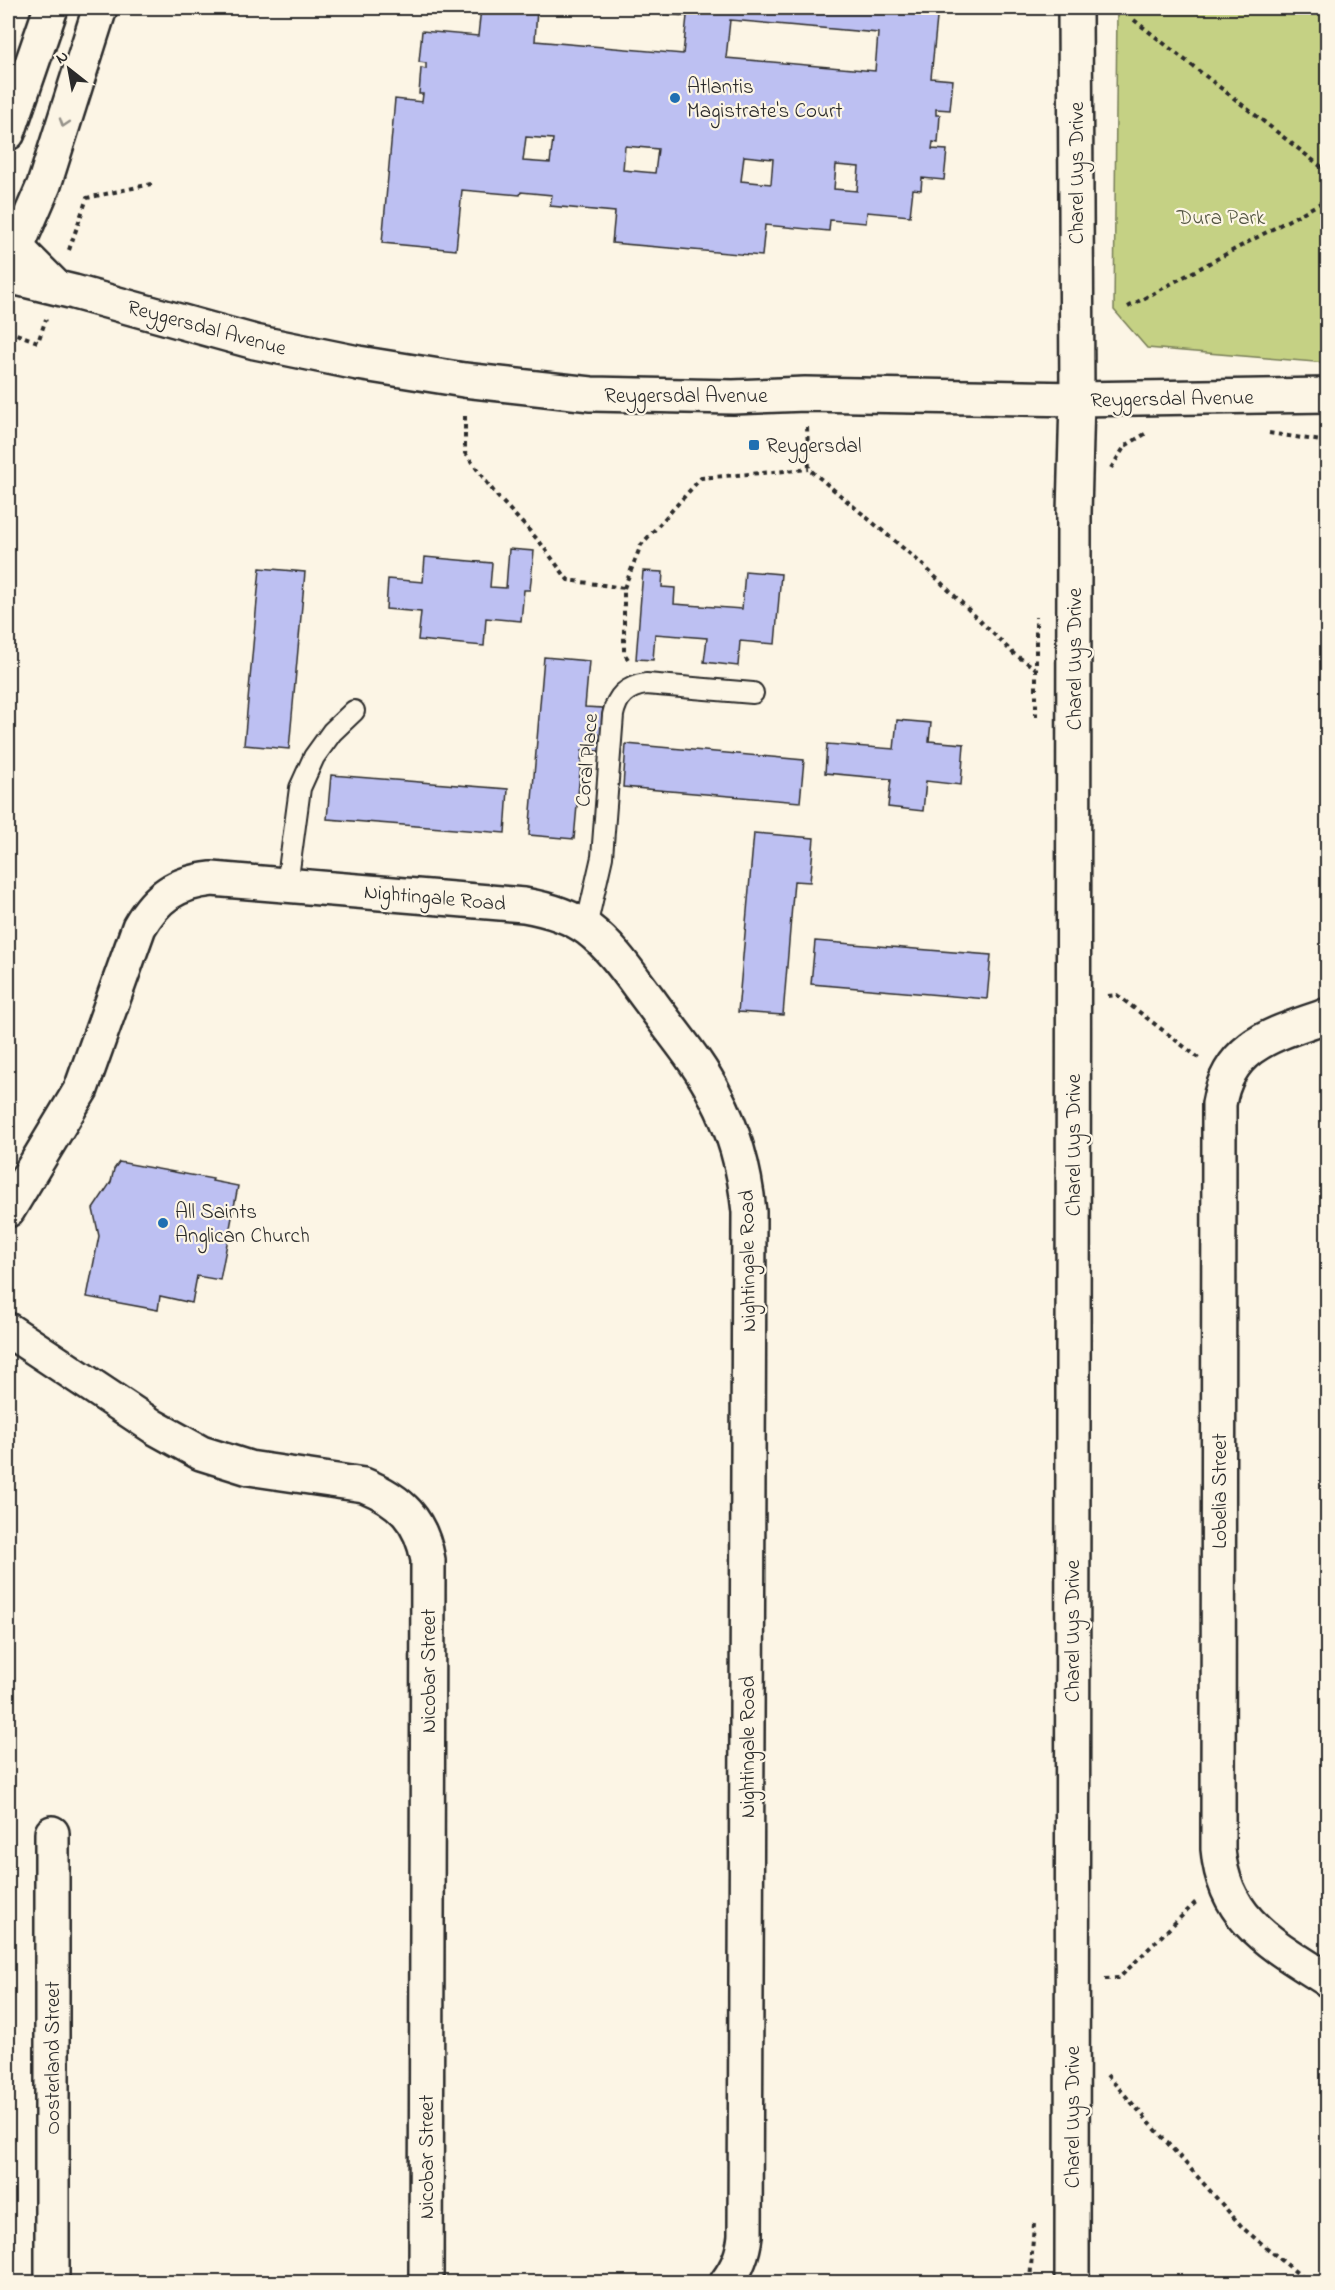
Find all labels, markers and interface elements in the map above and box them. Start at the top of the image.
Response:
north arrow [39,39,99,99]
text: N [51,45,73,71]
place label: Atlantis Magistrate's Court [687,73,842,129]
marker: Atlantis Magistrate's Court [668,91,682,105]
street label: Charel Uys Drive [1063,101,1095,244]
one-way arrow [58,117,71,128]
park label: Dura Park [1176,204,1266,234]
street label: Reygersdal Avenue [123,293,290,367]
street label: Reygersdal Avenue [604,382,768,414]
street label: Reygersdal Avenue [1090,384,1255,418]
place label: Reygersdal [766,432,861,464]
marker: Reygersdal [747,438,761,452]
street label: Charel Uys Drive [1061,587,1093,730]
street label: Coral Place [569,712,607,808]
street label: Nightingale Road [362,878,507,922]
street label: Charel Uys Drive [1060,1073,1092,1216]
street label: Nightingale Road [733,1189,767,1332]
place label: All Saints Anglican Church [175,1198,310,1254]
marker: All Saints Anglican Church [156,1216,170,1230]
street label: Lobelia Street [1206,1433,1236,1549]
street label: Charel Uys Drive [1059,1559,1091,1702]
street label: Nicobar Street [415,1609,445,1733]
street label: Nightingale Road [734,1676,766,1818]
street label: Oosterland Street [39,1981,69,2135]
street label: Charel Uys Drive [1059,2045,1091,2188]
street label: Nicobar Street [413,2095,443,2219]

